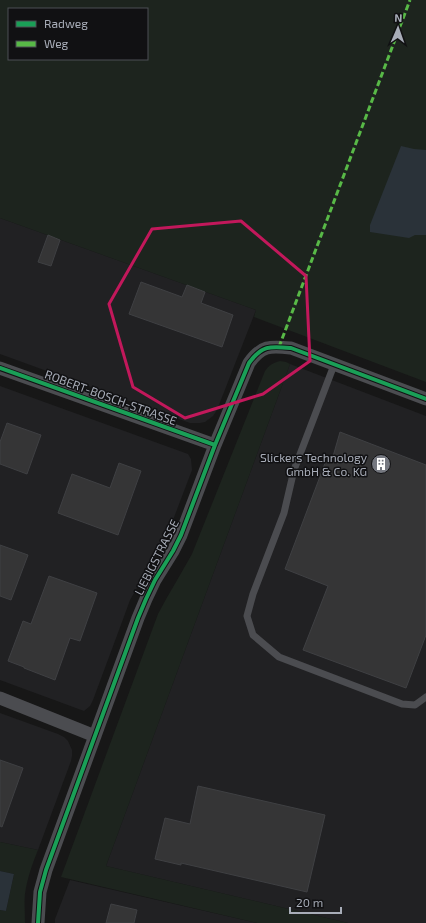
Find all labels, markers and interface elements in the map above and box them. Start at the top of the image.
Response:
legend [8,8,148,60]
north arrow [378,8,418,48]
text: N [394,11,403,24]
text: Radweg [44,16,88,30]
text: Weg [44,36,69,50]
street label: ROBERT-BOSCH-STRASSE [43,367,179,428]
place label: Slickers Technology GmbH & Co. KG [260,450,368,478]
building icon: Slickers Technology GmbH & Co. KG [370,453,392,475]
street label: LIEBIGSTRASSE [131,517,181,597]
scale bar [290,889,341,915]
text: 20 m [296,895,323,909]

